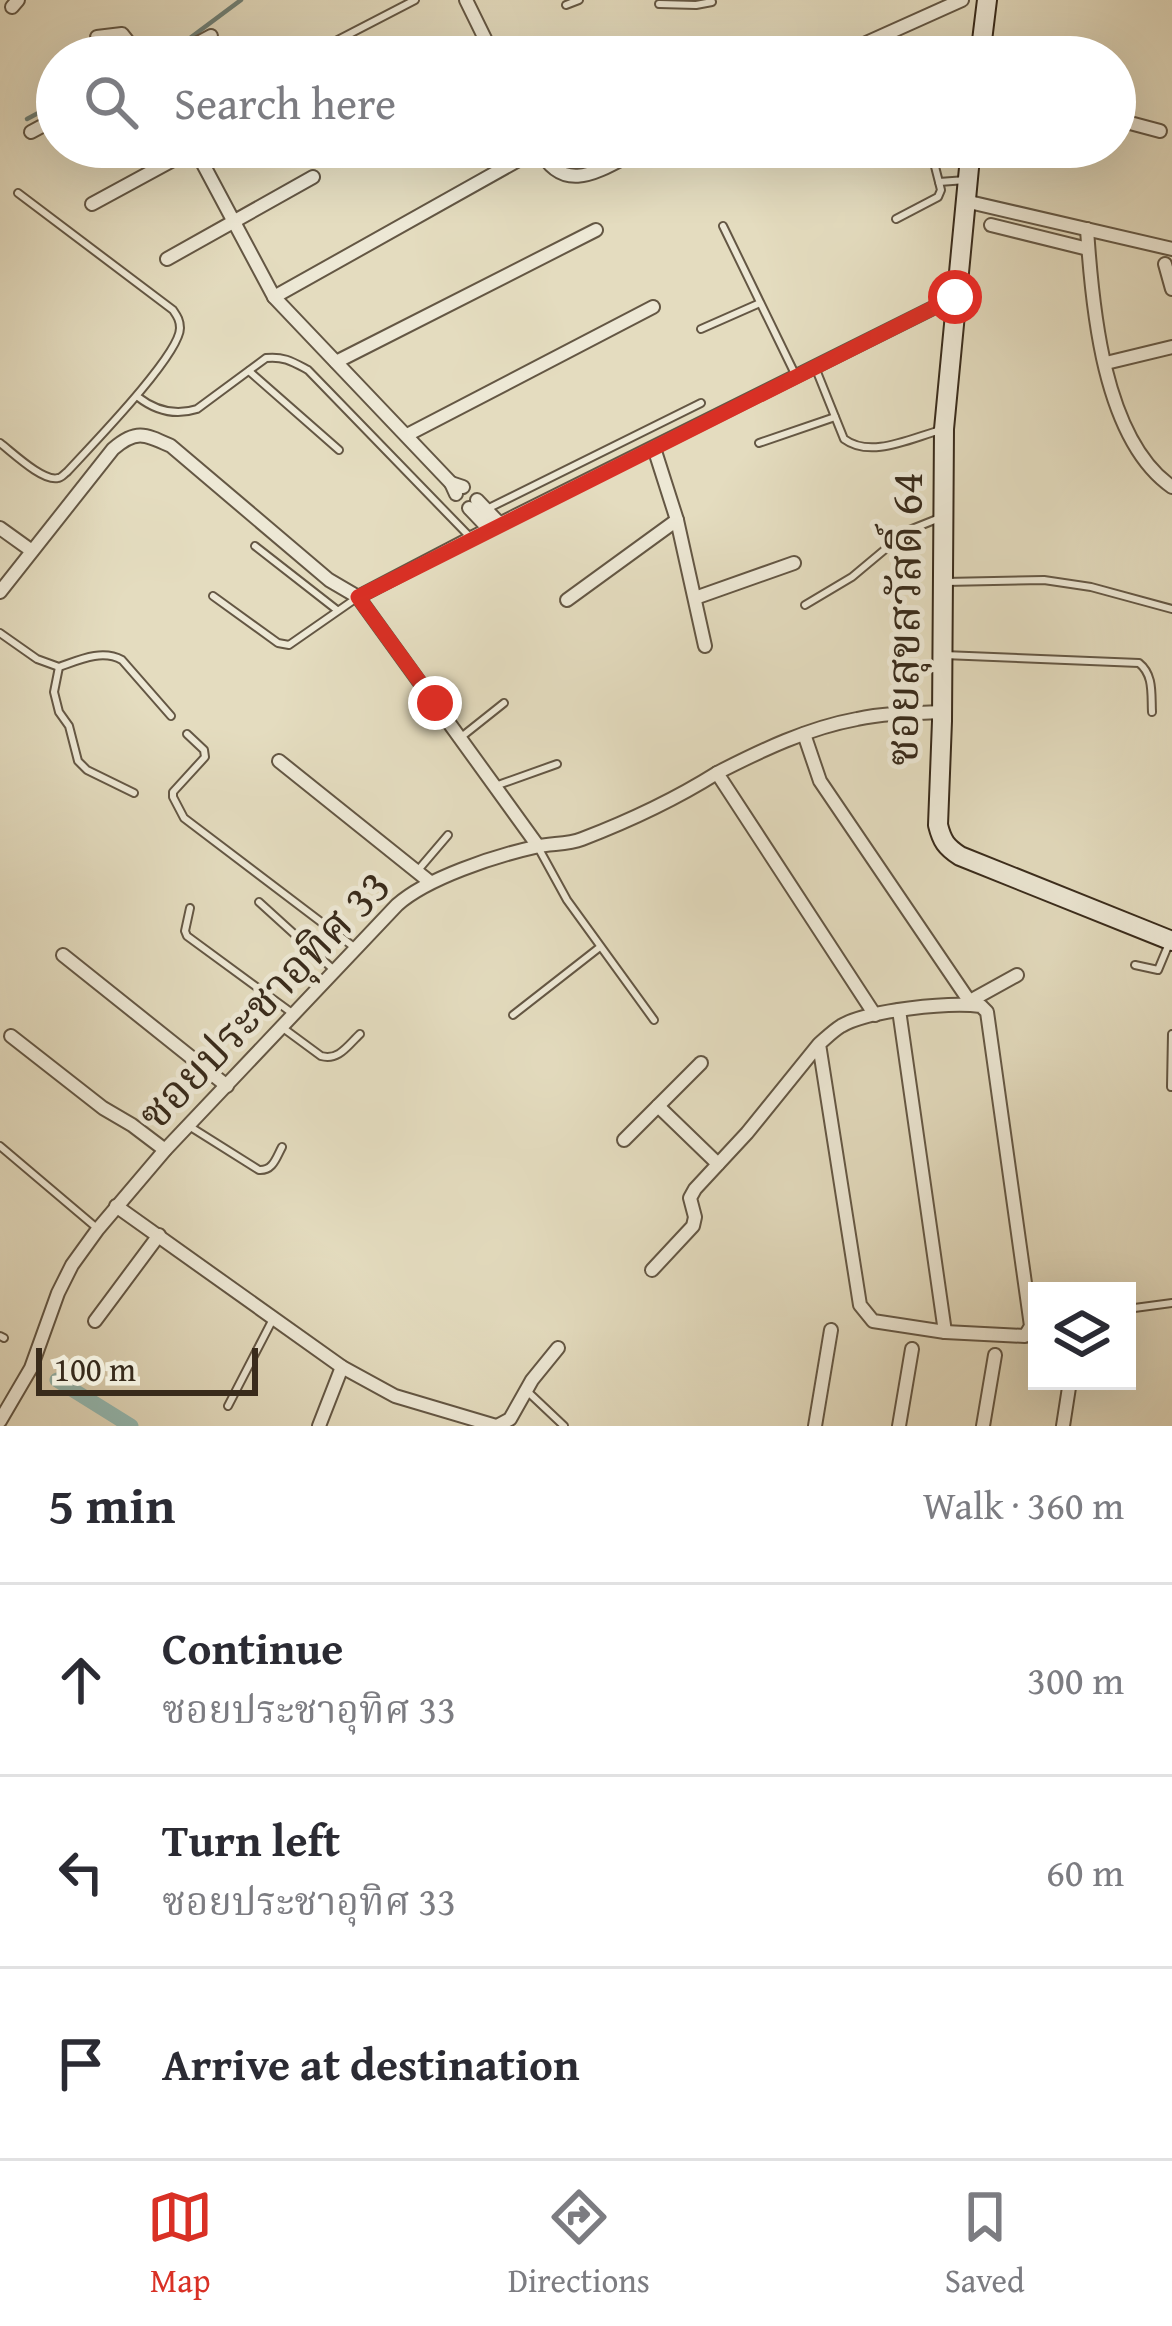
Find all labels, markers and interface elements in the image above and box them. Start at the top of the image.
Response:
search box [36,36,1136,168]
icon: search [78,69,144,135]
text: Search here [174,70,396,135]
route start [928,270,982,324]
street label: ซอยสุขสวัสดิ์ 64 [868,472,938,766]
route end [408,676,462,730]
street label: ซอยประชาอุทิศ 33 [122,854,404,1144]
map controls [1028,1282,1136,1390]
button: layers [1028,1282,1136,1390]
scale bar [36,1342,258,1395]
text: 100 m [54,1345,136,1393]
text: 5 min [48,1467,175,1542]
text: Walk · 360 m [923,1476,1124,1533]
text: Continue [162,1615,343,1680]
icon: ahead [48,1647,114,1713]
text: 300 m [1027,1651,1124,1708]
text: ซอยประชาอุทิศ 33 [162,1680,456,1737]
text: Turn left [162,1807,340,1872]
icon: left [48,1839,114,1905]
text: 60 m [1046,1843,1124,1900]
text: ซอยประชาอุทิศ 33 [162,1872,456,1929]
icon: arrive [48,2031,114,2097]
text: Arrive at destination [162,2031,580,2096]
tab: Map [147,2184,213,2304]
tab: Directions [508,2184,650,2304]
tab: Saved [945,2184,1025,2304]

